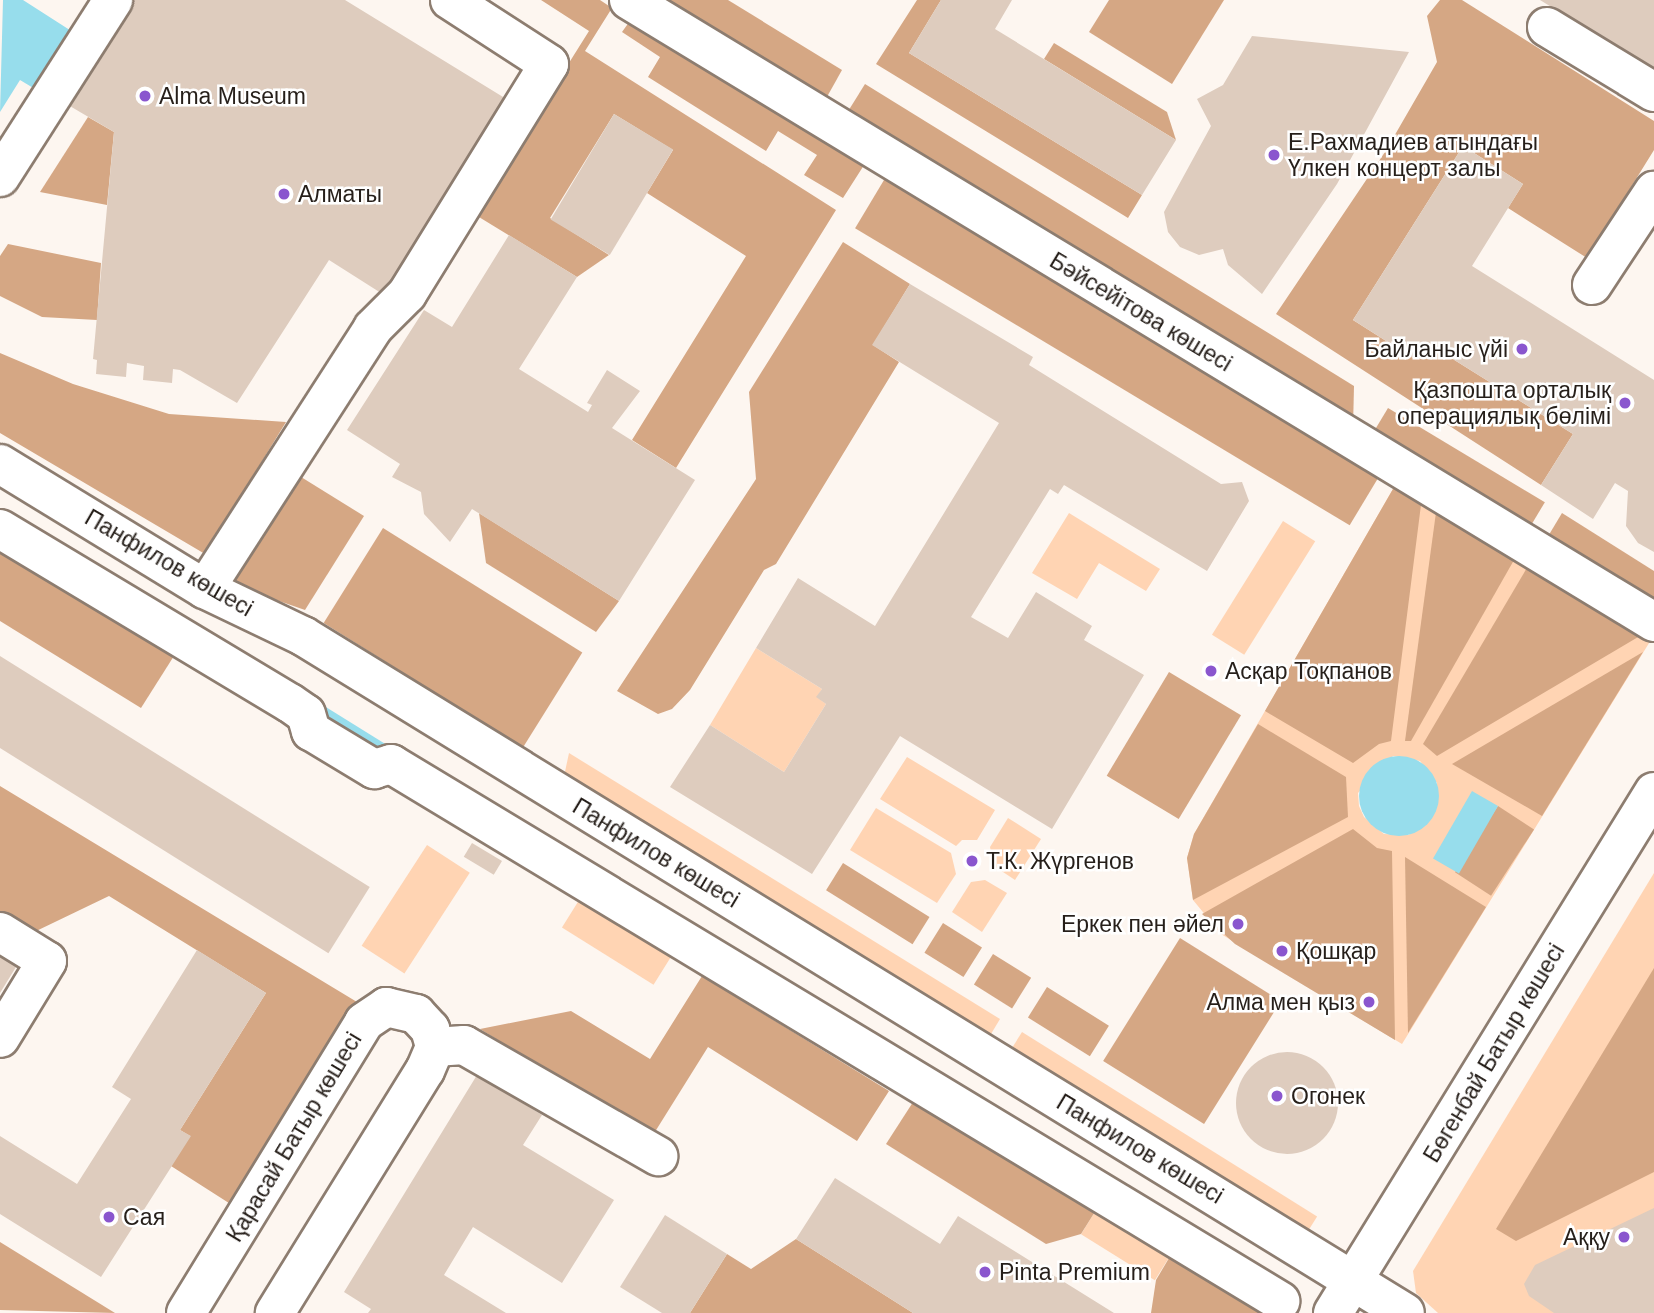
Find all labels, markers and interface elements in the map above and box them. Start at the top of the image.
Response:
place label: Alma Museum [159,82,306,110]
marker: Alma Museum [137,88,153,104]
place label: Е.Рахмадиев атындағы Үлкен концерт залы [1288,128,1538,182]
marker: Е.Рахмадиев атындағы Үлкен концерт залы [1266,147,1282,163]
place label: Алматы [298,180,382,208]
marker: Алматы [276,186,292,202]
street label: Бәйсейітова көшесі [1045,247,1237,377]
place label: Байланыс үйі [1364,335,1508,363]
marker: Байланыс үйі [1514,341,1530,357]
place label: Қазпошта орталық операциялық бөлімі [1397,376,1611,430]
marker: Қазпошта орталық операциялық бөлімі [1617,395,1633,411]
street label: Панфилов көшесі [80,504,258,622]
place label: Асқар Тоқпанов [1225,657,1392,685]
marker: Асқар Тоқпанов [1203,663,1219,679]
street label: Панфилов көшесі [568,792,744,914]
place label: Т.К. Жүргенов [986,847,1134,875]
marker: Т.К. Жүргенов [964,853,980,869]
place label: Еркек пен әйел [1061,910,1224,938]
marker: Еркек пен әйел [1230,916,1246,932]
place label: Қошқар [1296,937,1376,965]
street label: Бөгенбай Батыр көшесі [1418,939,1570,1167]
marker: Қошқар [1274,943,1290,959]
place label: Алма мен қыз [1206,988,1355,1016]
marker: Алма мен қыз [1361,994,1377,1010]
street label: Қарасай Батыр көшесі [220,1027,368,1247]
place label: Огонек [1291,1082,1365,1110]
street label: Панфилов көшесі [1052,1088,1228,1210]
marker: Огонек [1269,1088,1285,1104]
place label: Сая [123,1203,165,1231]
marker: Сая [101,1209,117,1225]
place label: Аққу [1563,1223,1610,1251]
marker: Аққу [1616,1229,1632,1245]
place label: Pinta Premium [999,1258,1150,1286]
marker: Pinta Premium [977,1264,993,1280]

